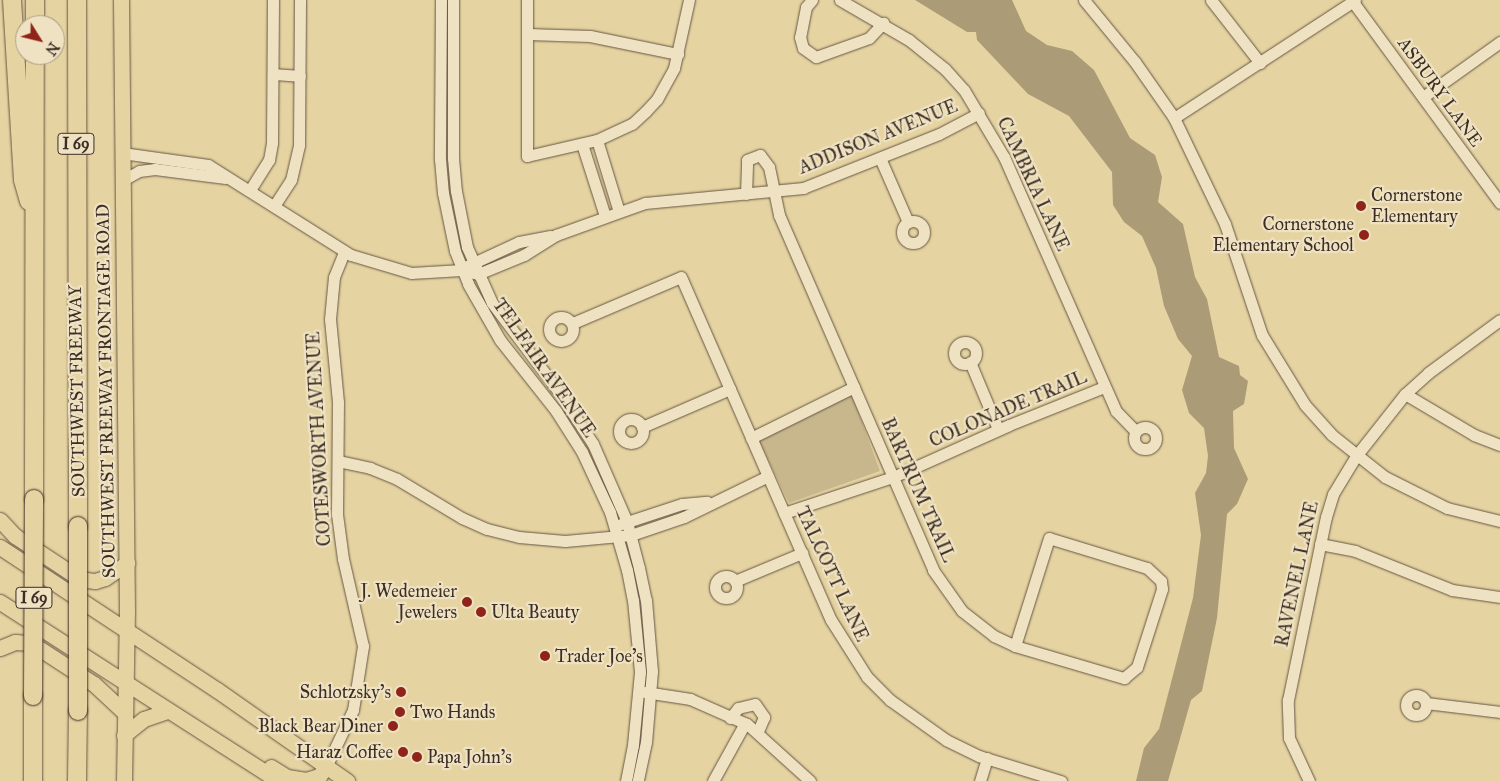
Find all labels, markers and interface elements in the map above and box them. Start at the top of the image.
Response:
north arrow [15,15,65,65]
street label: ASBURY LANE [1393,33,1487,151]
text: N [41,39,62,58]
street label: ADDISON AVENUE [795,95,961,179]
street label: CAMBRIA LANE [993,114,1073,254]
road number: I 69 [57,130,95,158]
place label: Cornerstone Elementary [1371,185,1463,228]
marker: Cornerstone Elementary [1355,200,1367,212]
street label: SOUTHWEST FREEWAY FRONTAGE ROAD [92,204,120,578]
place label: Cornerstone Elementary School [1212,214,1354,256]
marker: Cornerstone Elementary School [1358,229,1370,241]
street label: SOUTHWEST FREEWAY [64,285,90,497]
street label: TELFAIR AVENUE [488,295,600,441]
street label: COTESWORTH AVENUE [303,331,335,547]
street label: COLONADE TRAIL [926,366,1090,452]
street label: BARTRUM TRAIL [876,415,960,565]
street label: RAVENEL LANE [1271,499,1323,649]
street label: TALCOTT LANE [791,503,873,645]
place label: J. Wedemeier Jewelers [361,581,457,624]
road number: I 69 [15,584,53,612]
marker: J. Wedemeier Jewelers [461,596,473,608]
place label: Ulta Beauty [491,601,579,623]
marker: Ulta Beauty [475,606,487,618]
place label: Trader Joe's [555,645,643,667]
marker: Trader Joe's [539,650,551,662]
place label: Schlotzsky's [300,681,391,703]
marker: Schlotzsky's [395,686,407,698]
place label: Two Hands [410,701,495,723]
marker: Two Hands [394,706,406,718]
place label: Black Bear Diner [258,715,383,737]
marker: Black Bear Diner [387,720,399,732]
place label: Haraz Coffee [296,741,393,763]
marker: Haraz Coffee [397,746,409,758]
place label: Papa John's [427,746,512,768]
marker: Papa John's [411,751,423,763]

